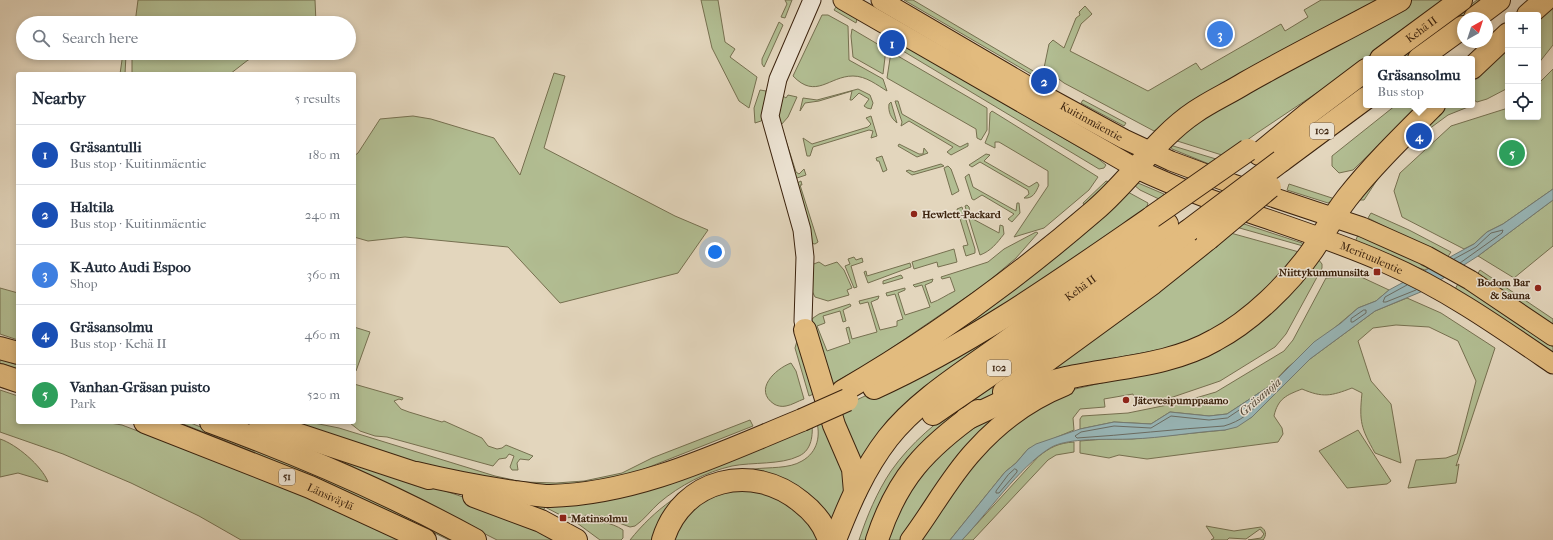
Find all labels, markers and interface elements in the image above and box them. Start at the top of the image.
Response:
north arrow [1457,12,1493,48]
map controls [1505,12,1541,120]
button: + [1505,12,1541,48]
street label: Kehä II [1403,13,1440,45]
search box [16,16,356,60]
pin: 3 [1207,19,1233,49]
icon: search [30,27,52,49]
pin: 1 [879,28,905,58]
text: Search here [62,29,138,47]
button: − [1505,48,1541,84]
popup [1363,56,1475,108]
pin: 2 [1031,66,1057,96]
text: Gräsansolmu [1377,66,1461,84]
text: Bus stop [1377,84,1424,99]
button: locate [1505,84,1541,120]
text: Nearby [32,88,86,108]
text: 5 results [295,91,340,106]
street label: Kuitinmäentie [1058,99,1126,144]
pin: 4 [1406,121,1432,151]
road number: 102 [1310,123,1334,139]
text: Gräsantulli [70,138,142,156]
pin: 5 [1499,138,1525,168]
text: 1 [43,147,47,162]
text: 180 m [308,147,340,162]
text: Bus stop · Kuitinmäentie [70,156,207,171]
text: Haltila [70,198,114,216]
text: 2 [42,207,48,222]
text: 240 m [305,207,340,222]
place label: Hewlett-Packard [922,208,1002,221]
marker: Hewlett-Packard [909,209,919,219]
text: Bus stop · Kuitinmäentie [70,216,207,231]
street label: Merituulentie [1338,239,1406,277]
your location [705,242,725,262]
text: K-Auto Audi Espoo [70,258,191,276]
place label: Niittykummunsilta [1279,266,1370,279]
text: 3 [42,267,48,282]
text: 360 m [307,267,340,282]
marker: Niittykummunsilta [1372,267,1382,277]
street label: Kehä II [1062,272,1099,303]
text: Shop [70,276,98,291]
place label: Bodom Bar & Sauna [1477,276,1531,302]
marker: Bodom Bar & Sauna [1533,283,1543,293]
text: Gräsansolmu [70,318,153,336]
text: 4 [41,327,49,342]
text: 460 m [305,327,340,342]
text: Bus stop · Kehä II [70,336,167,351]
road number: 102 [987,360,1011,376]
water label: Gräsanoja [1236,375,1284,419]
text: Vanhan-Gräsan puisto [70,378,210,396]
text: 5 [42,387,48,402]
text: 520 m [307,387,340,402]
place label: Jätevesipumppaamo [1133,394,1229,407]
marker: Jätevesipumppaamo [1121,395,1131,405]
text: Park [70,396,96,411]
road number: 51 [279,469,295,485]
street label: Länsiväylä [305,480,357,513]
place label: Matinsolmu [570,512,628,525]
marker: Matinsolmu [558,513,568,523]

